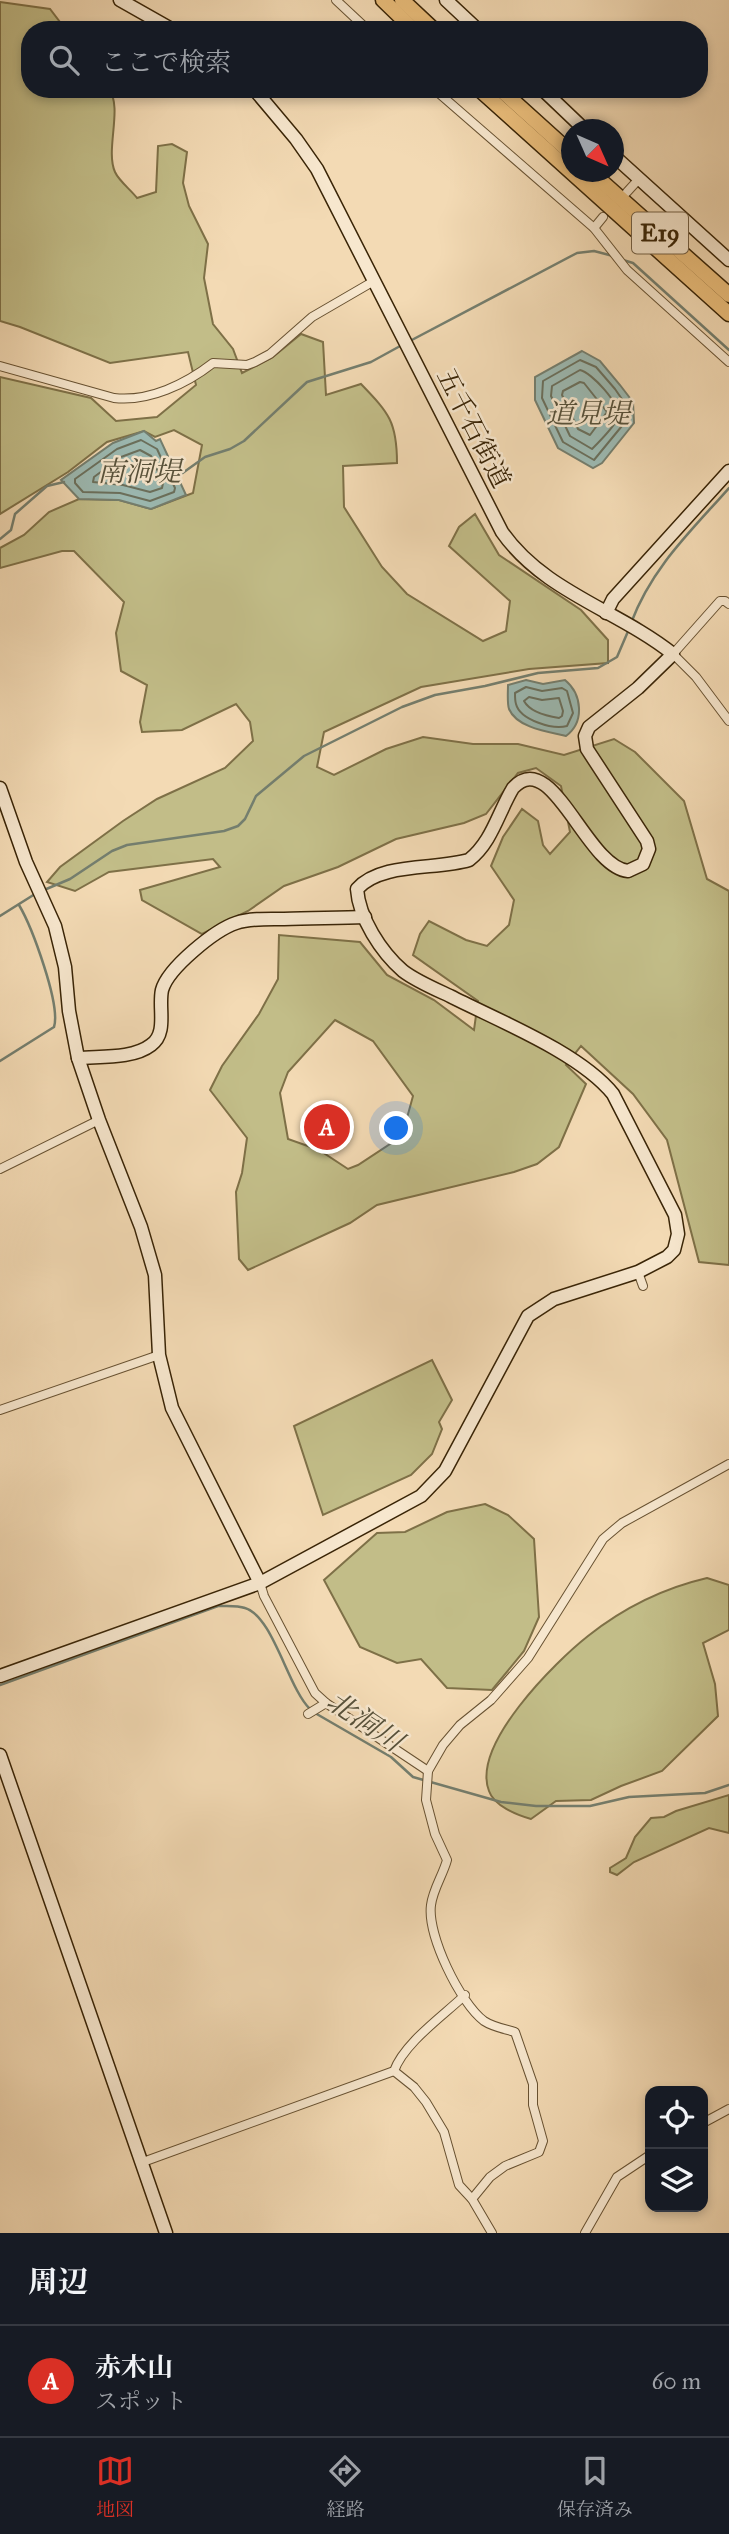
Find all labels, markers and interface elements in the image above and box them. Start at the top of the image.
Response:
search box [21,21,708,98]
icon: search [45,41,83,79]
text: ここで検索 [101,46,231,78]
north arrow [561,119,624,182]
road number: E19 [632,212,688,254]
street label: 五千石街道 [430,363,518,493]
water label: 道見堤 [546,396,633,431]
water label: 南洞堤 [97,454,184,489]
pin: A [304,1101,350,1153]
your location [379,1111,413,1145]
water label: 北洞川 [320,1683,412,1761]
map controls [645,2086,708,2212]
button: locate [645,2086,708,2149]
button: layers [645,2149,708,2212]
text: 周辺 [28,2264,88,2300]
text: 赤木山 [95,2351,173,2383]
text: A [43,2367,59,2395]
text: 60 m [652,2367,701,2395]
text: スポット [95,2387,187,2415]
tab: 地図 [96,2452,134,2521]
tab: 経路 [326,2452,365,2521]
tab: 保存済み [557,2452,633,2521]

